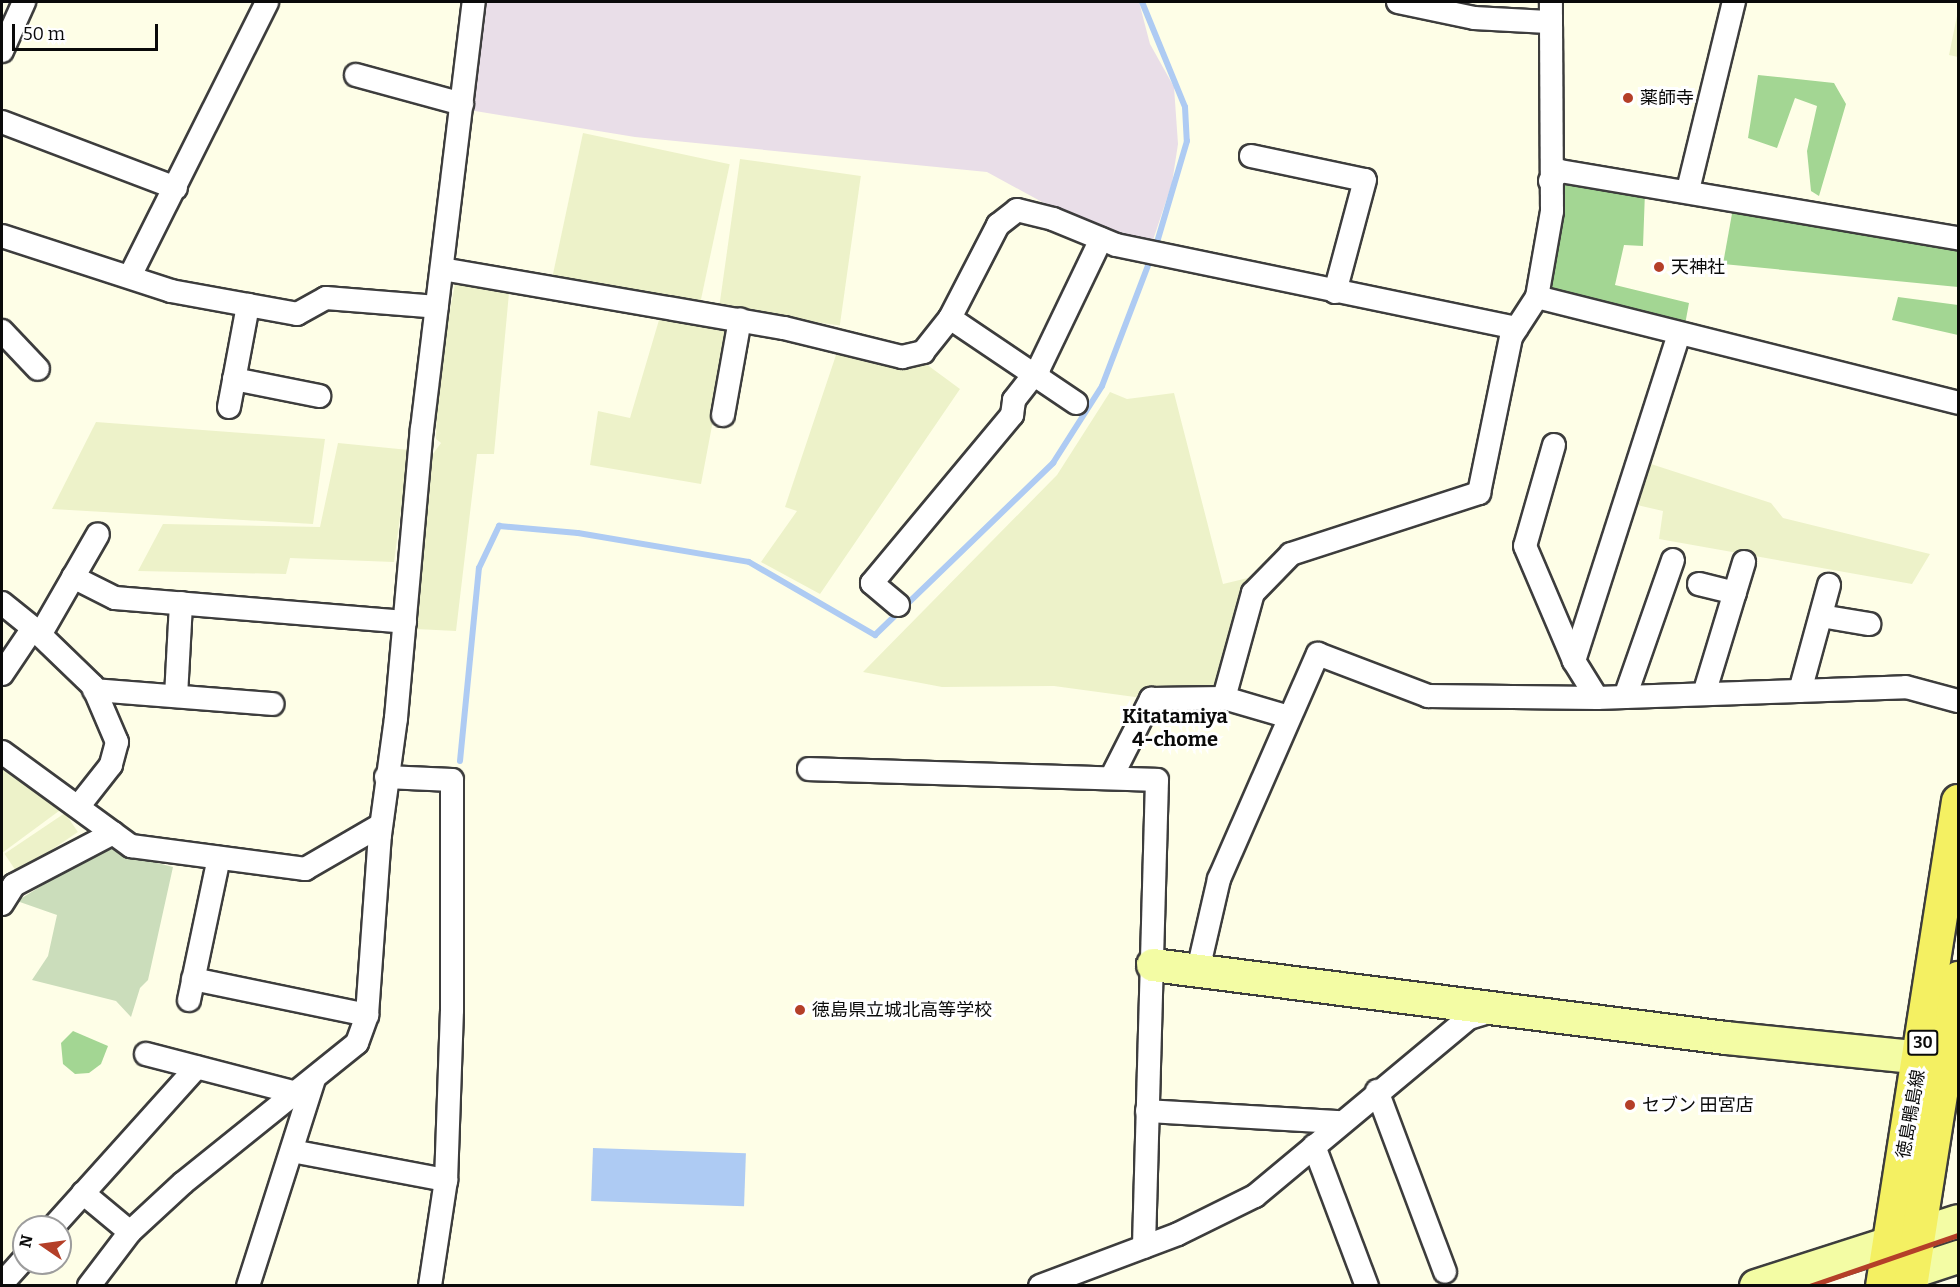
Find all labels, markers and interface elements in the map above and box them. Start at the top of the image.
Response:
scale bar [15,12,160,50]
text: 50 m [23,23,65,45]
place label: 薬師寺 [1640,87,1694,109]
marker: 薬師寺 [1621,91,1635,105]
place label: 天神社 [1671,256,1725,278]
marker: 天神社 [1652,260,1666,274]
district label: Kitatamiya 4-chome [1122,704,1228,751]
place label: 徳島県立城北高等学校 [812,999,992,1021]
marker: 徳島県立城北高等学校 [793,1003,807,1017]
road number: 30 [1906,1030,1940,1056]
street label: 徳島鴨島線 [1893,1068,1929,1160]
place label: セブン 田宮店 [1642,1094,1754,1116]
marker: セブン 田宮店 [1623,1098,1637,1112]
north arrow [12,1215,72,1275]
text: N [15,1233,37,1249]

